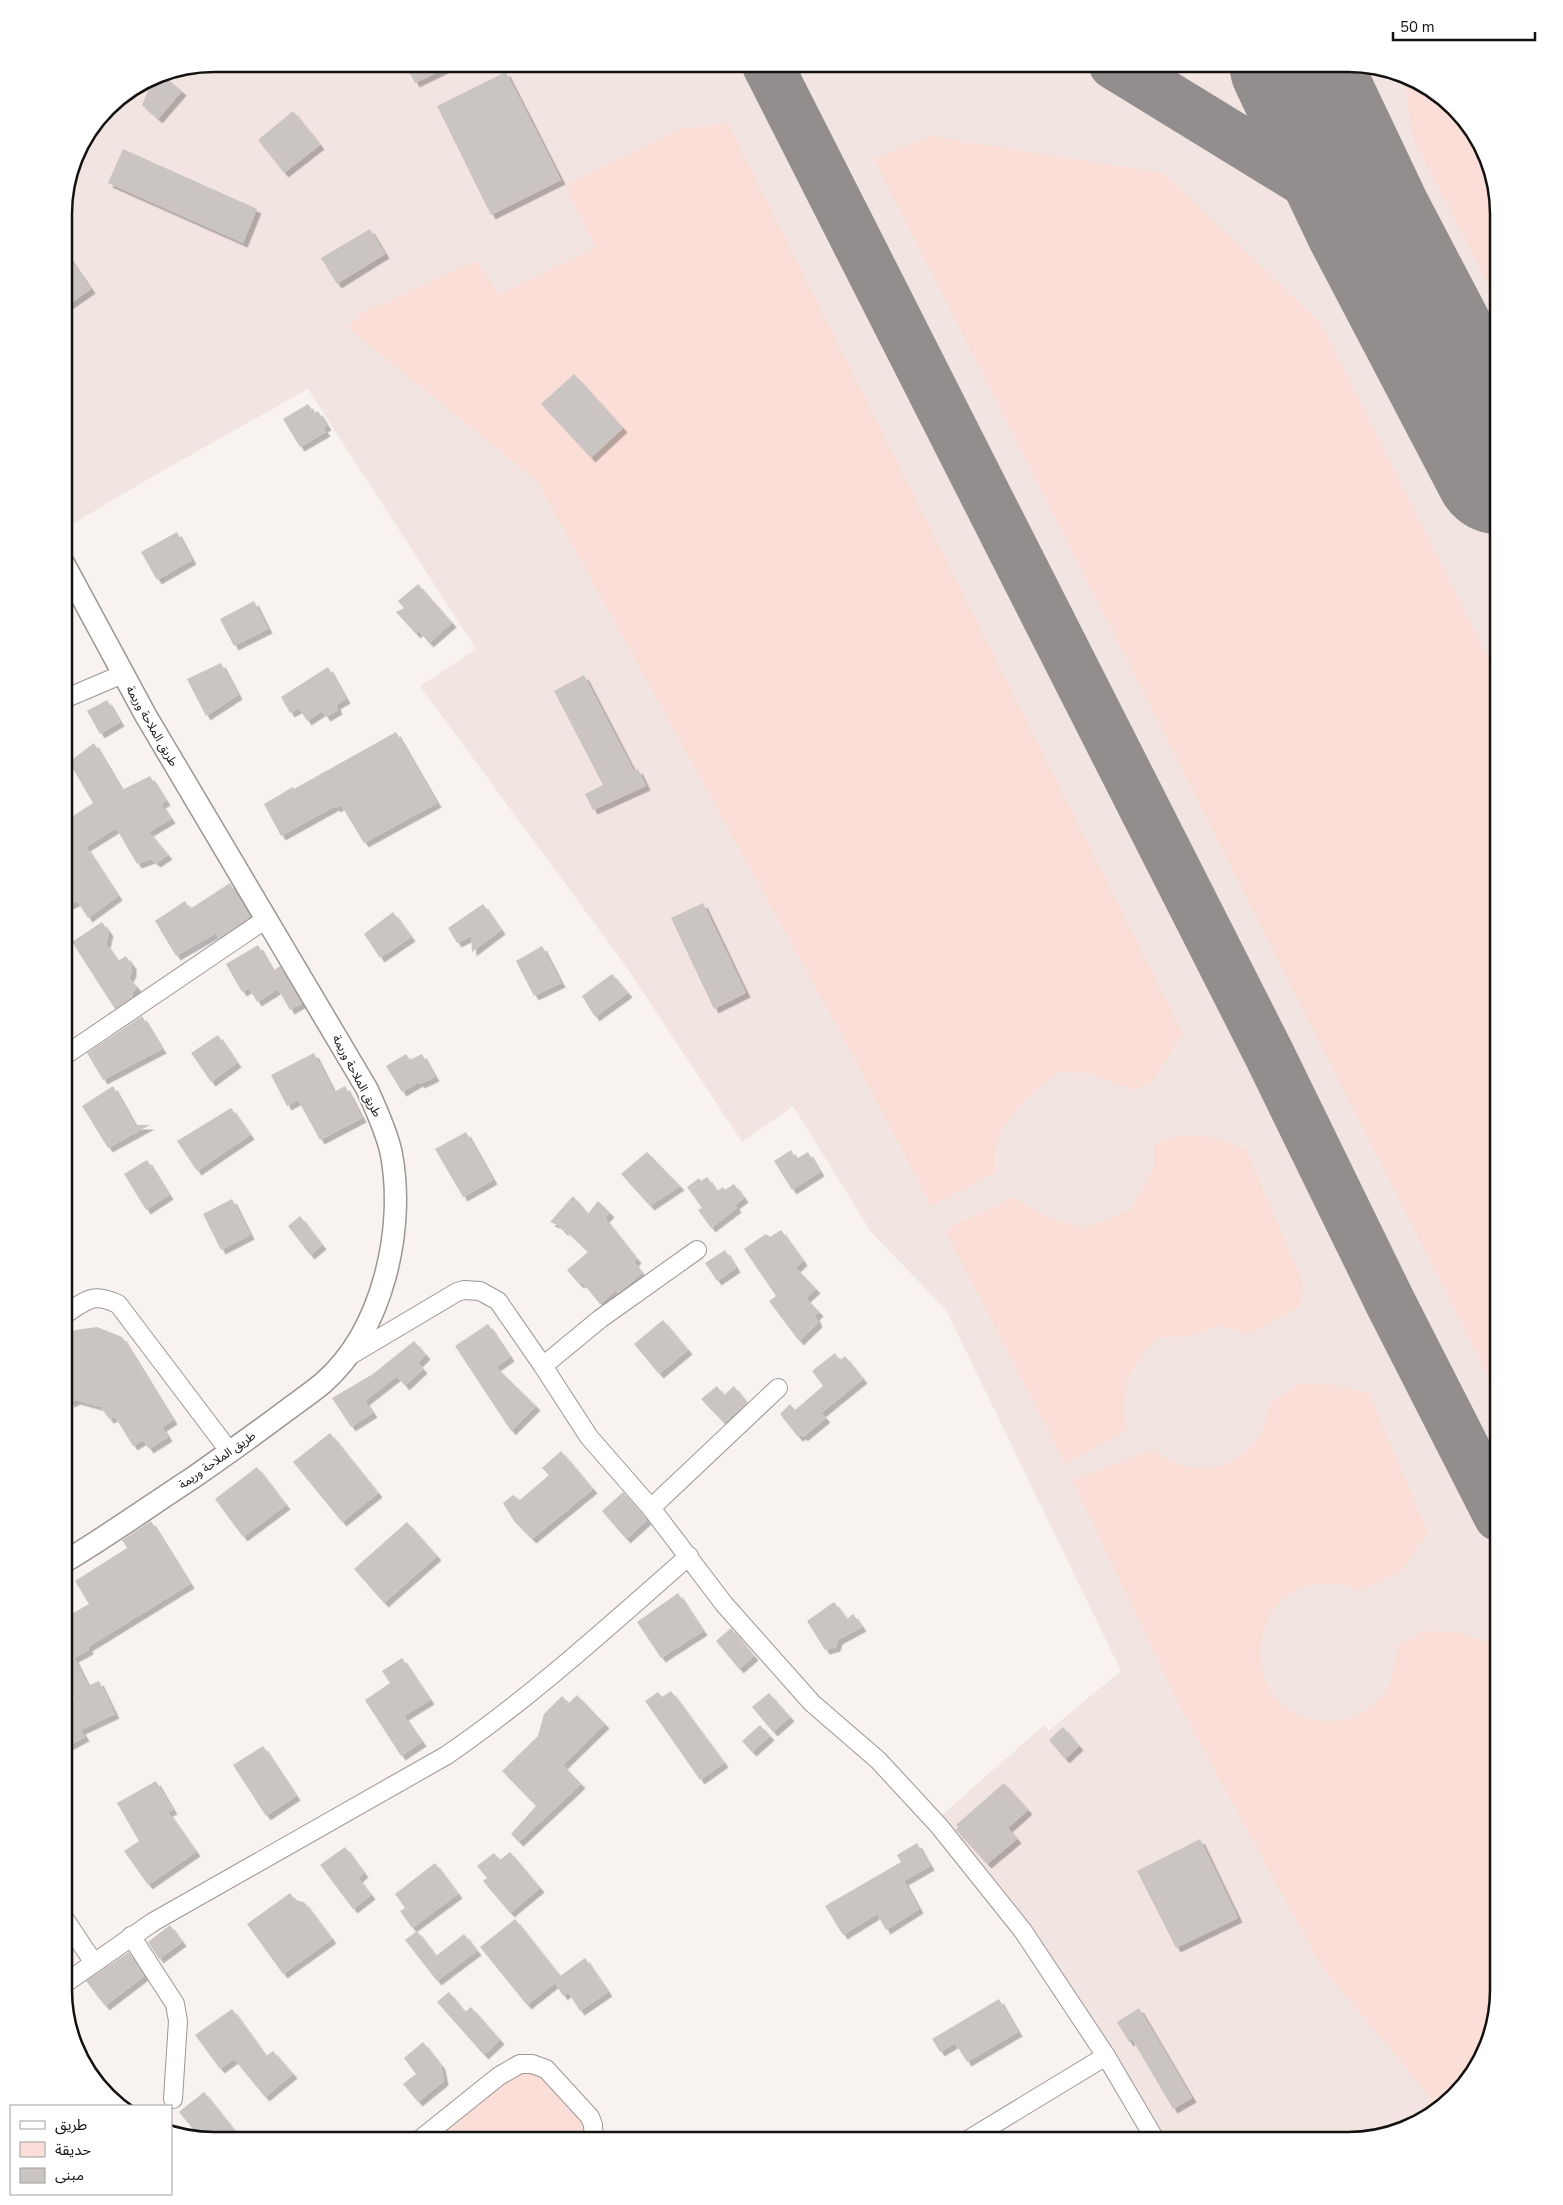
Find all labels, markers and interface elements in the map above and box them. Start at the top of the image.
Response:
scale bar [1393,10,1536,42]
text: 50 m [1400,17,1435,37]
street label: طريق الملاحة وريمة [122,683,182,769]
street label: طريق الملاحة وريمة [329,1032,385,1120]
street label: طريق الملاحة وريمة [175,1427,259,1493]
legend [10,2105,172,2195]
text: طريق [55,2115,87,2135]
text: حديقة [55,2140,91,2160]
text: مبنى [55,2165,84,2185]

